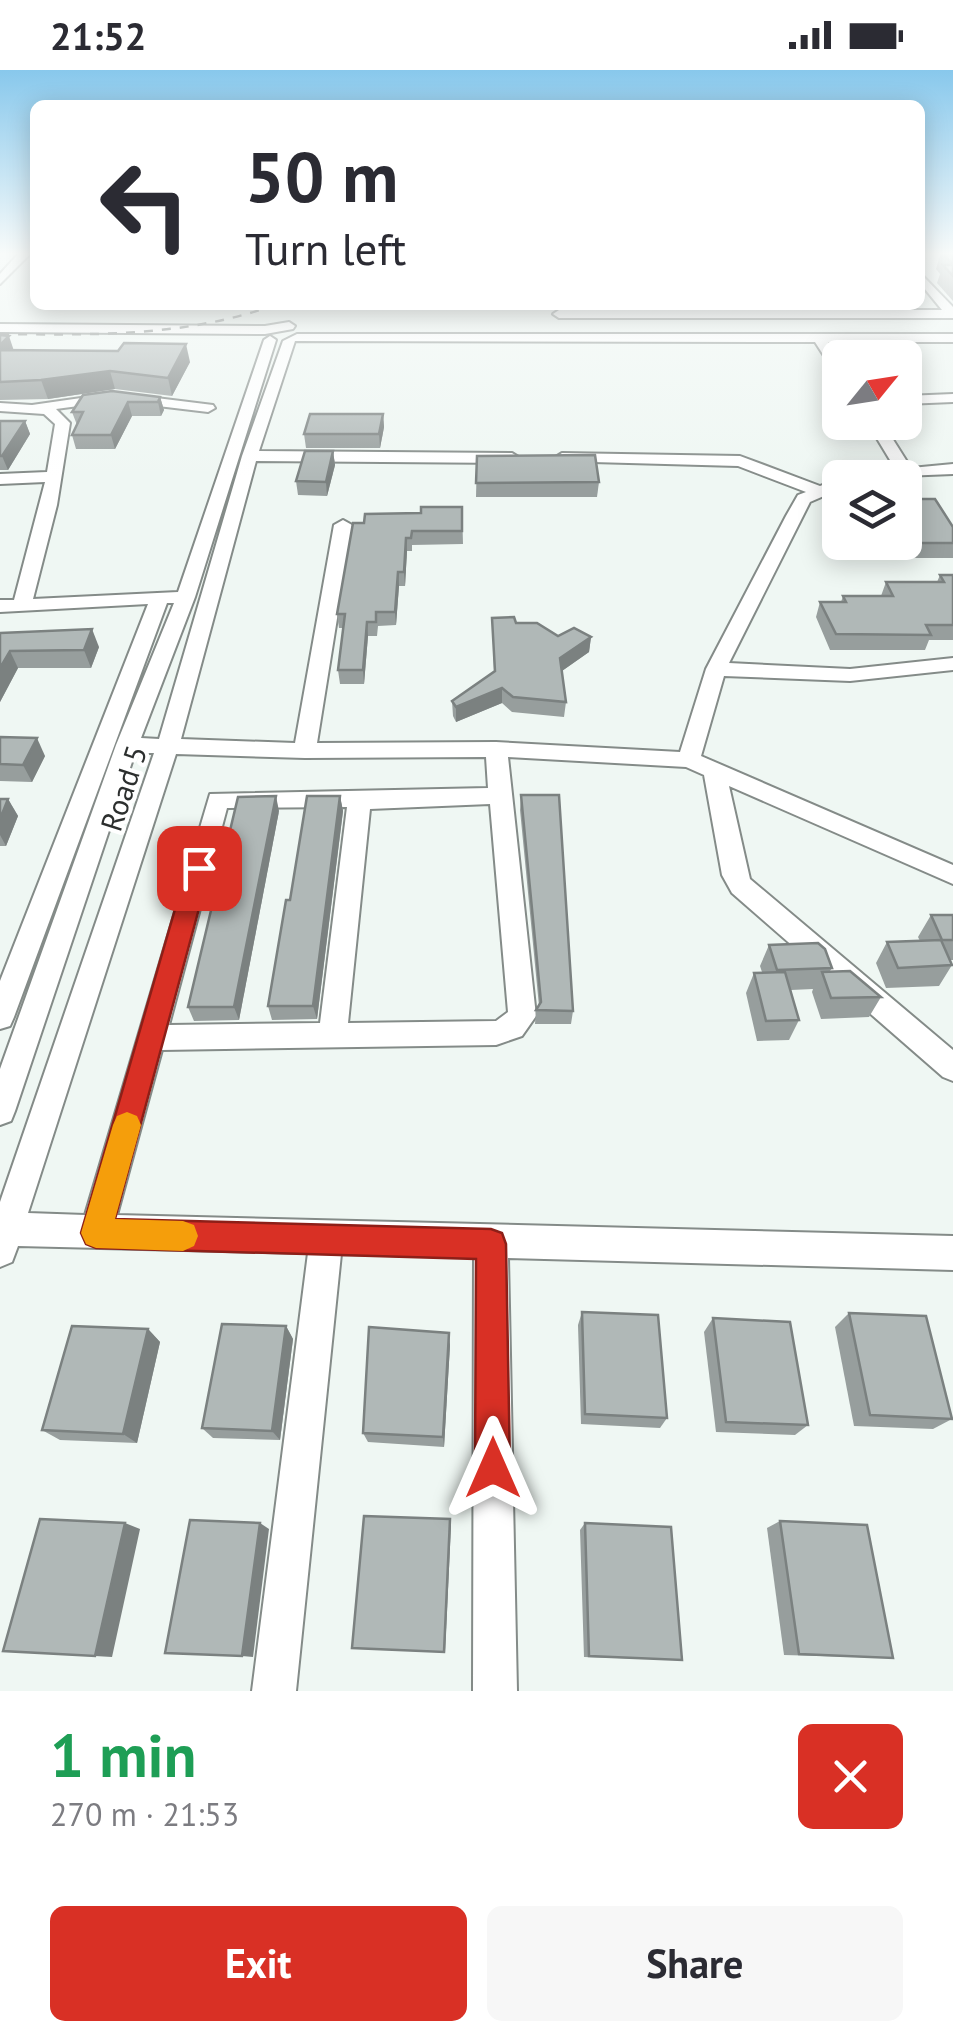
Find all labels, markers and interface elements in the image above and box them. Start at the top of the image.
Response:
text: 21:52 [50,11,146,60]
text: 50 m [245,131,398,221]
icon: left [80,140,210,270]
text: Turn left [245,219,406,277]
north arrow [822,340,922,440]
map controls [822,340,922,560]
button: layers [822,460,922,560]
street label: Road 5 [91,740,155,836]
pin [157,826,242,911]
icon: arrive [172,841,227,896]
position arrow [441,1416,545,1520]
text: 1 min [50,1716,196,1794]
button: close [798,1724,903,1829]
text: 270 m · 21:53 [50,1793,239,1835]
button: Exit [50,1906,467,2021]
button: Share [487,1906,903,2021]

